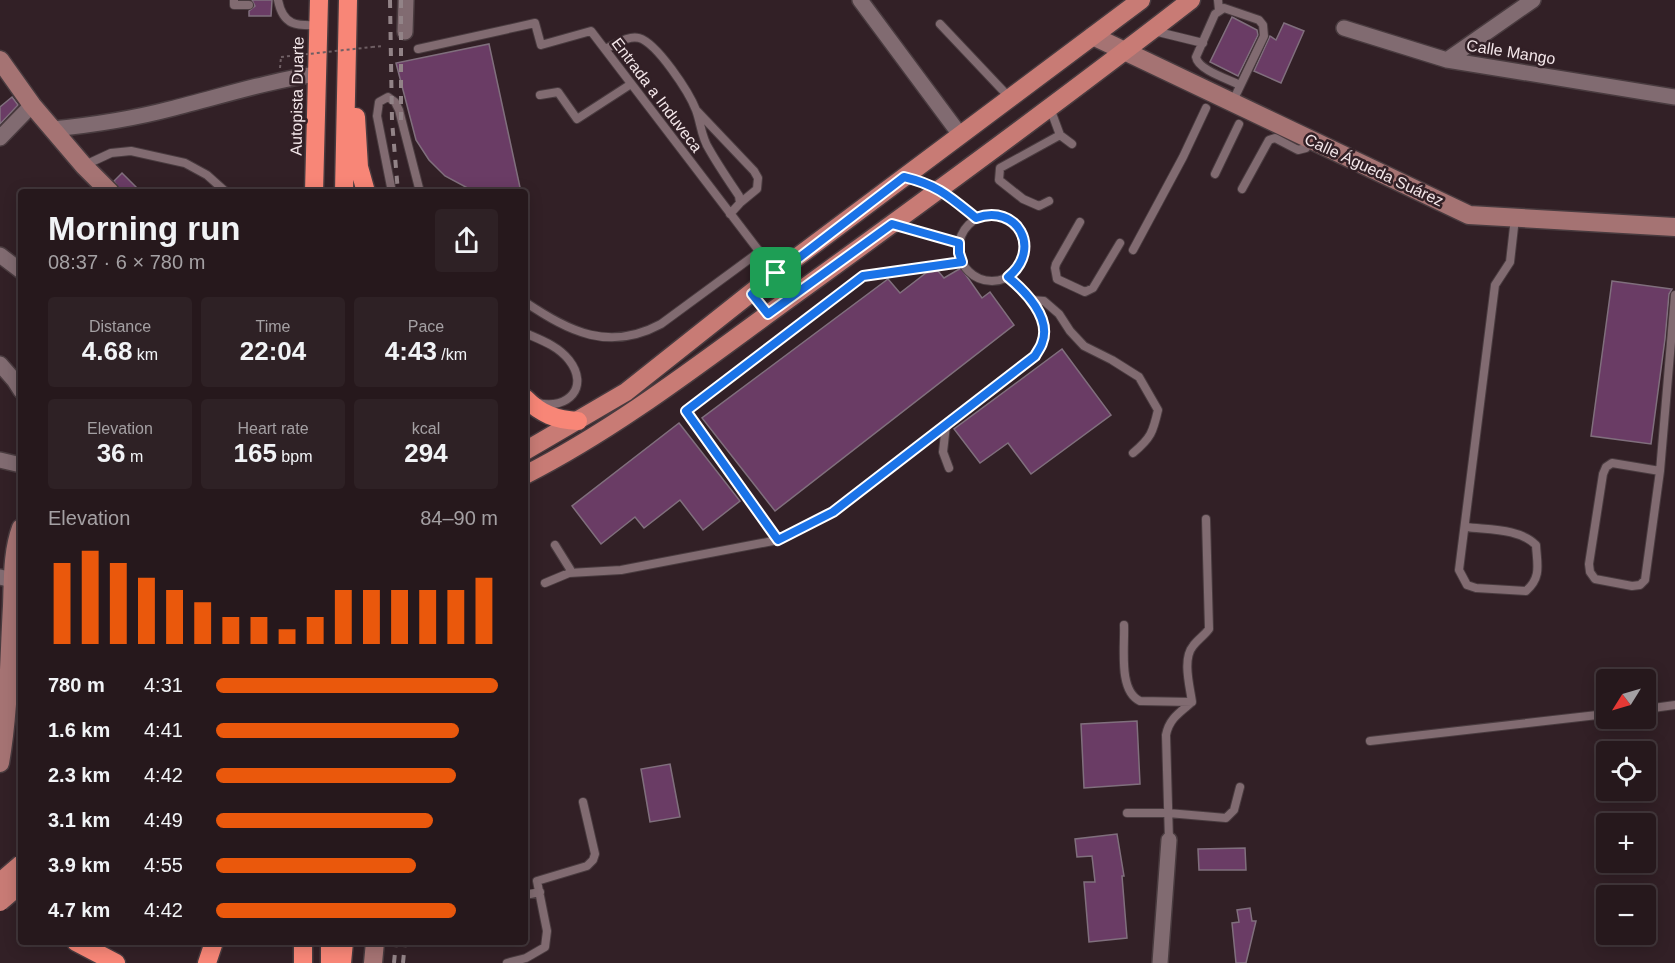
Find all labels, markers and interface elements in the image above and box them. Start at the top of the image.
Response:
street label: Entrada a Induveca [608,34,706,156]
street label: Autopista Duarte [287,36,307,156]
street label: Calle Mango [1465,37,1557,67]
street label: Calle Águeda Suárez [1302,129,1447,210]
button: share [435,209,498,272]
text: Morning run [48,210,240,247]
pin [750,247,801,298]
text: 08:37 · 6 × 780 m [48,251,205,273]
icon: arrive [759,256,792,289]
text: Distance [89,318,151,335]
text: Time [256,318,290,335]
text: Pace [408,318,444,335]
text: 4.68 [82,336,132,366]
text: 22:04 [240,336,306,366]
text: 4:43 [385,336,437,366]
text: km [132,346,158,363]
text: /km [437,346,467,363]
text: Elevation [87,420,153,437]
text: Heart rate [237,420,309,437]
text: kcal [412,420,440,437]
text: 36 [97,438,126,468]
text: 165 [234,438,277,468]
text: 294 [404,438,448,468]
text: m [126,448,143,465]
text: bpm [277,448,312,465]
text: Elevation [48,507,130,529]
text: 84–90 m [420,507,498,529]
north arrow [1596,669,1656,729]
map controls [1596,669,1656,945]
text: 780 m [48,674,105,696]
text: 4:31 [144,674,183,696]
text: 1.6 km [48,719,110,741]
text: 4:41 [144,719,183,741]
button: locate [1596,741,1656,801]
text: 2.3 km [48,764,110,786]
text: 4:42 [144,764,183,786]
text: 3.1 km [48,809,110,831]
text: 4:49 [144,809,183,831]
button: + [1596,813,1656,873]
text: 3.9 km [48,854,110,876]
text: 4:55 [144,854,183,876]
button: − [1596,885,1656,945]
text: 4.7 km [48,899,110,921]
text: 4:42 [144,899,183,921]

